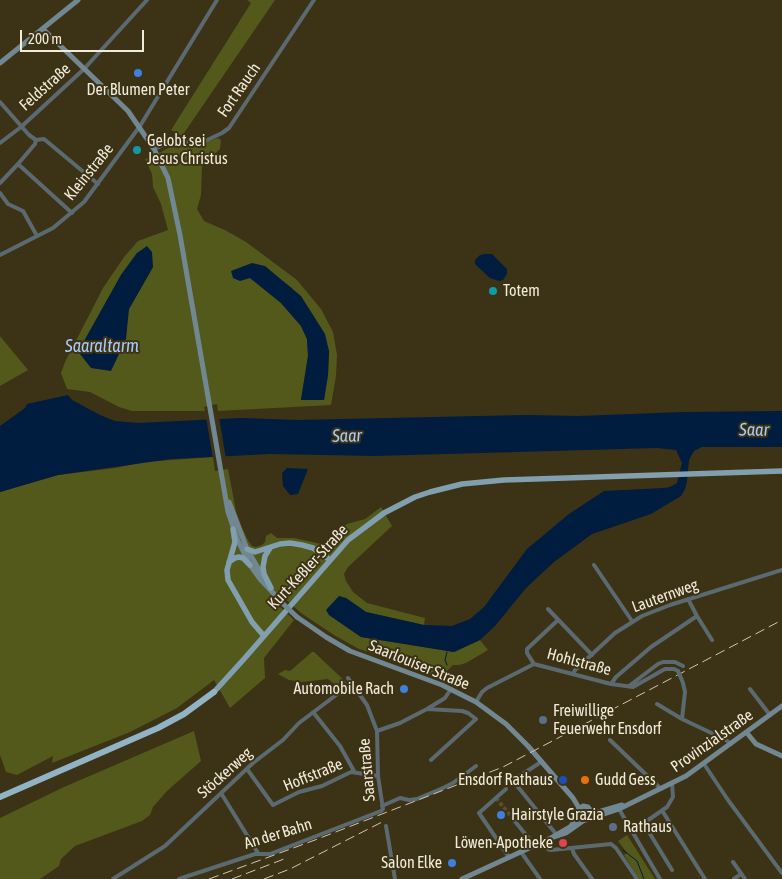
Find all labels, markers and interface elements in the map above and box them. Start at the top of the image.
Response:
scale bar [22,20,146,52]
text: 200 m [28,30,62,47]
street label: Feldstraße [16,59,74,115]
street label: Fort Rauch [213,59,265,121]
marker: Der Blumen Peter [132,67,144,79]
place label: Der Blumen Peter [87,80,189,100]
place label: Gelobt sei Jesus Christus [147,131,228,169]
street label: Kleinstraße [60,140,118,204]
marker: Gelobt sei Jesus Christus [131,144,143,156]
place label: Totem [503,281,540,301]
marker: Totem [487,285,499,297]
water label: Saaraltarm [65,335,139,357]
water label: Saar [739,419,769,441]
water label: Saar [332,425,362,447]
street label: Kurt-Keßler-Straße [264,521,352,613]
street label: Lauternweg [629,575,701,617]
street label: Saarlouiser Straße [366,636,472,694]
street label: Hohlstraße [545,644,613,680]
place label: Automobile Rach [294,679,394,699]
marker: Automobile Rach [398,683,410,695]
place label: Freiwillige Feuerwehr Ensdorf [553,701,662,739]
street label: Provinzialstraße [667,706,757,776]
marker: Freiwillige Feuerwehr Ensdorf [537,714,549,726]
street label: Saarstraße [355,738,379,802]
street label: Stöckerweg [194,744,256,802]
street label: Hoffstraße [280,754,346,796]
place label: Ensdorf Rathaus [458,770,553,790]
place label: Gudd Gess [595,770,656,790]
marker: Ensdorf Rathaus [557,774,569,786]
marker: Gudd Gess [579,774,591,786]
place label: Hairstyle Grazia [511,805,604,825]
marker: Hairstyle Grazia [495,809,507,821]
street label: An der Bahn [242,815,314,853]
place label: Rathaus [623,817,672,837]
marker: Rathaus [607,821,619,833]
place label: Löwen-Apotheke [454,833,553,853]
marker: Löwen-Apotheke [557,837,569,849]
place label: Salon Elke [381,853,442,873]
marker: Salon Elke [446,857,458,869]

